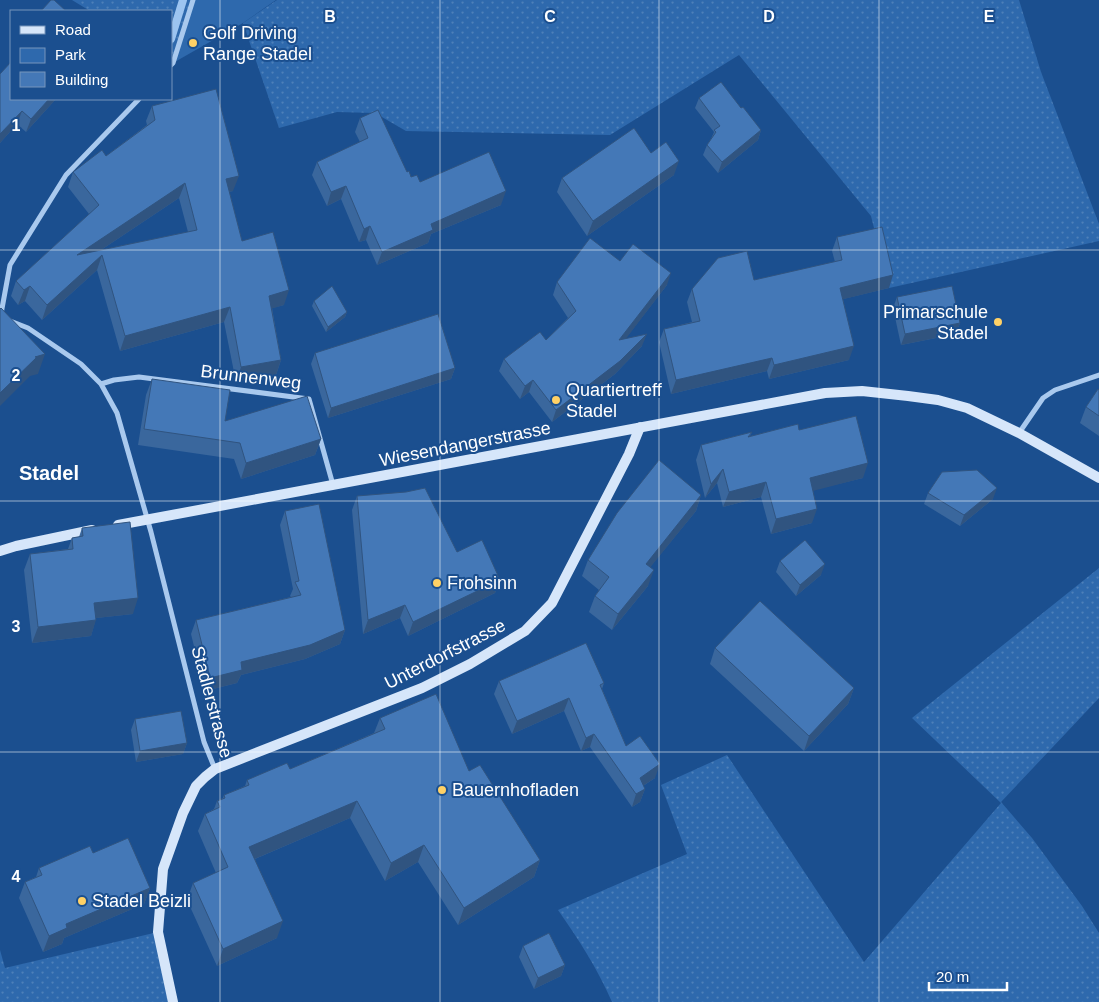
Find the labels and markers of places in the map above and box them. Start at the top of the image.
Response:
place label: Golf Driving Range Stadel [203,23,312,64]
marker: Golf Driving Range Stadel [187,37,199,49]
place label: Primarschule Stadel [883,302,988,343]
marker: Primarschule Stadel [992,316,1004,328]
place label: Quartiertreff Stadel [566,380,663,421]
marker: Quartiertreff Stadel [550,394,562,406]
place label: Frohsinn [447,573,517,593]
marker: Frohsinn [431,577,443,589]
place label: Bauernhofladen [452,780,579,800]
marker: Bauernhofladen [436,784,448,796]
place label: Stadel Beizli [92,891,191,911]
marker: Stadel Beizli [76,895,88,907]

